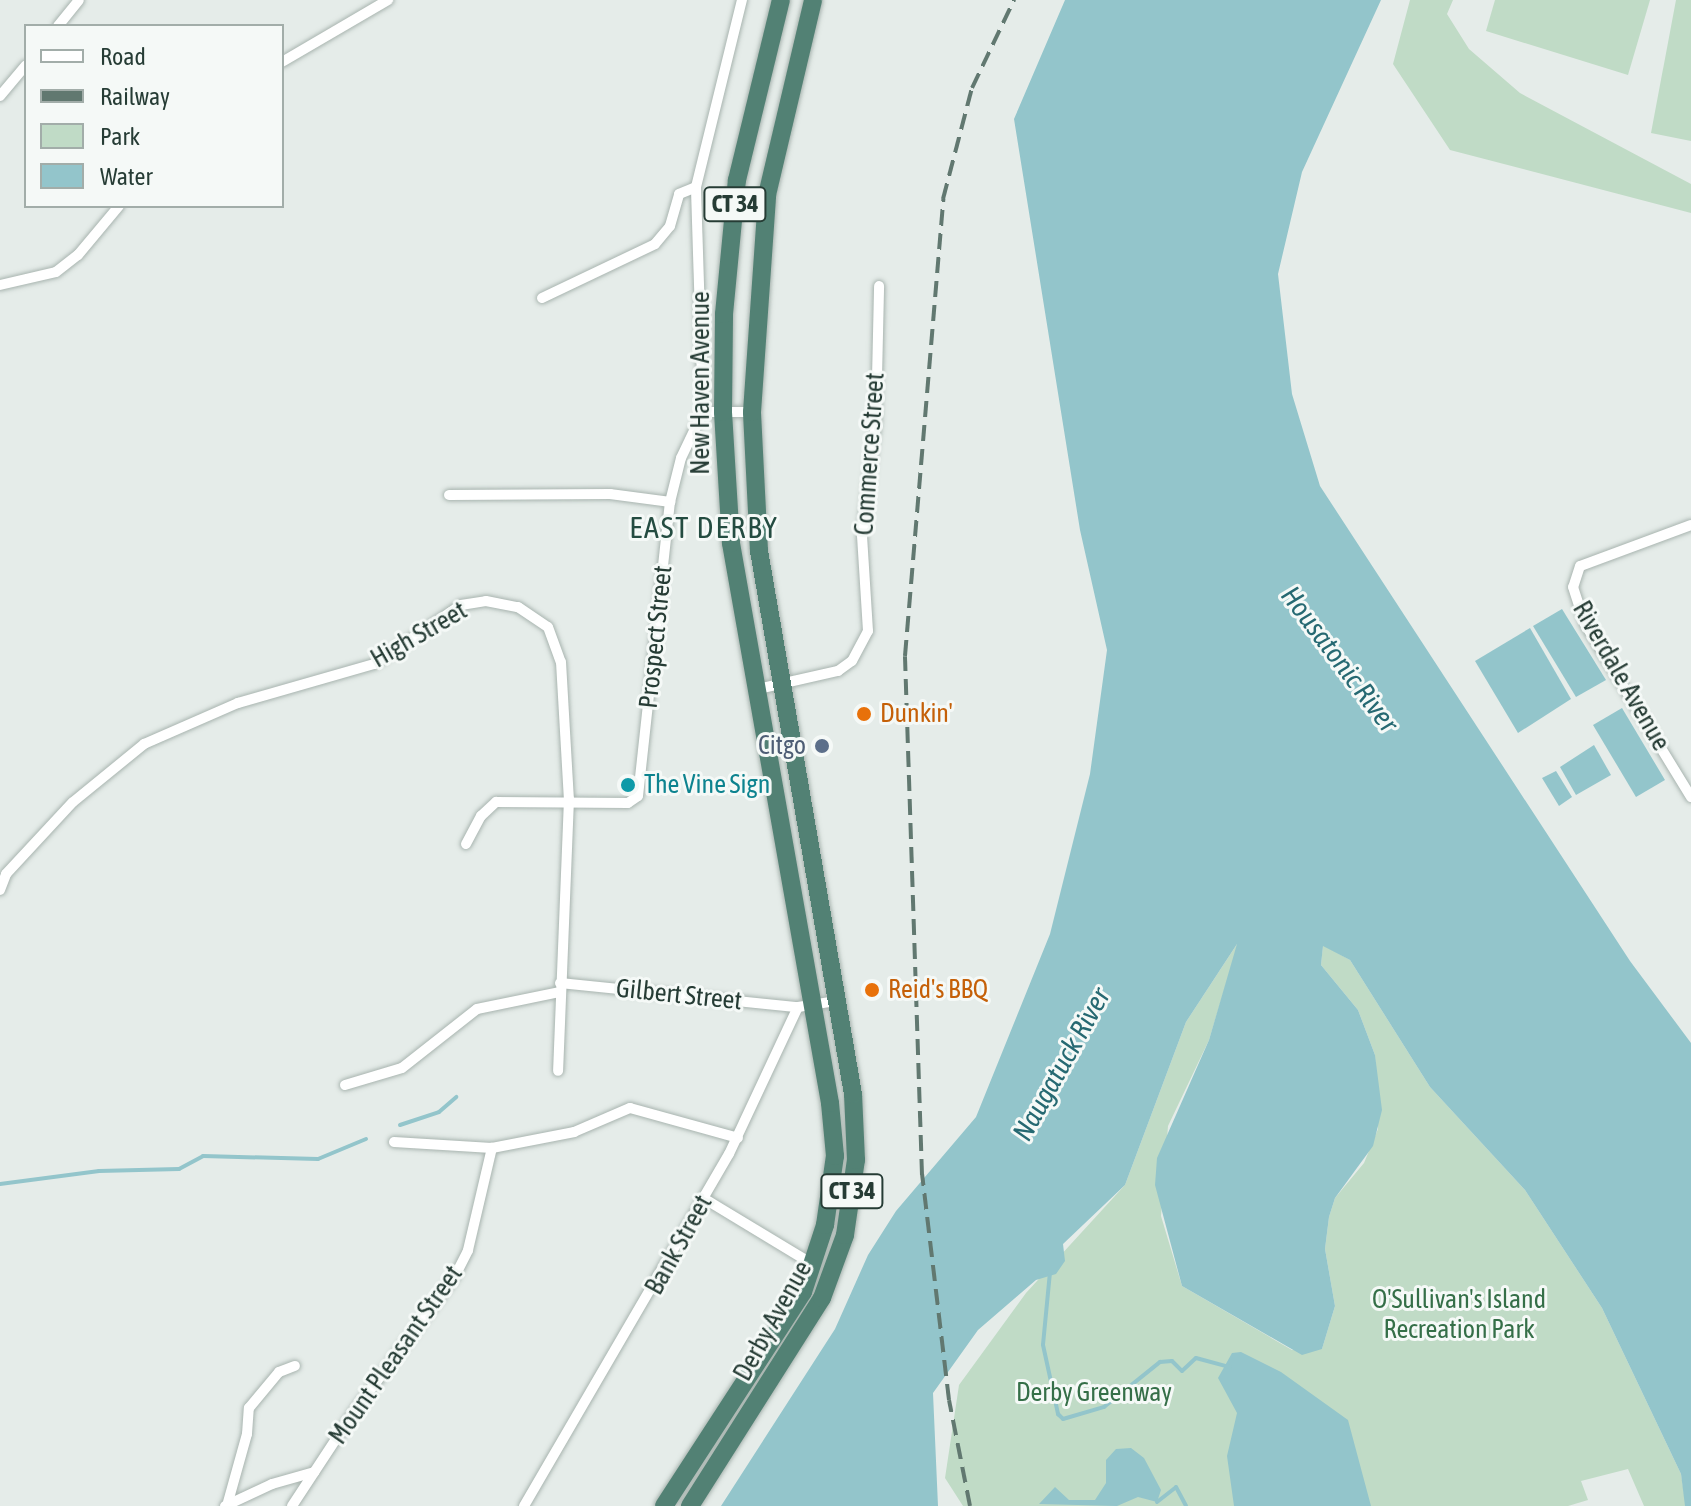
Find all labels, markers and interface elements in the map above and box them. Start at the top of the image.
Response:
legend [24,24,284,208]
text: Road [100,43,146,70]
text: Railway [100,83,170,110]
text: Park [100,123,140,150]
text: Water [100,163,153,190]
road number: CT 34 [703,184,767,224]
street label: New Haven Avenue [685,291,717,475]
street label: Commerce Street [849,372,891,536]
district label: EAST DERBY [629,509,779,545]
street label: Prospect Street [633,564,679,710]
water label: Housatonic River [1274,580,1406,738]
street label: High Street [366,595,472,675]
street label: Riverdale Avenue [1566,596,1676,756]
place label: Dunkin' [880,698,953,730]
marker: Dunkin' [855,705,873,723]
place label: Citgo [758,730,806,762]
marker: Citgo [813,737,831,755]
place label: The Vine Sign [644,769,770,801]
marker: The Vine Sign [619,776,637,794]
street label: Gilbert Street [615,973,743,1017]
place label: Reid's BBQ [888,974,988,1006]
marker: Reid's BBQ [863,981,881,999]
water label: Naugatuck River [1005,982,1117,1146]
road number: CT 34 [820,1171,884,1211]
street label: Bank Street [639,1190,719,1300]
street label: Derby Avenue [727,1256,819,1386]
street label: Mount Pleasant Street [323,1260,469,1450]
park label: O'Sullivan's Island Recreation Park [1372,1284,1546,1346]
park label: Derby Greenway [1016,1377,1172,1409]

